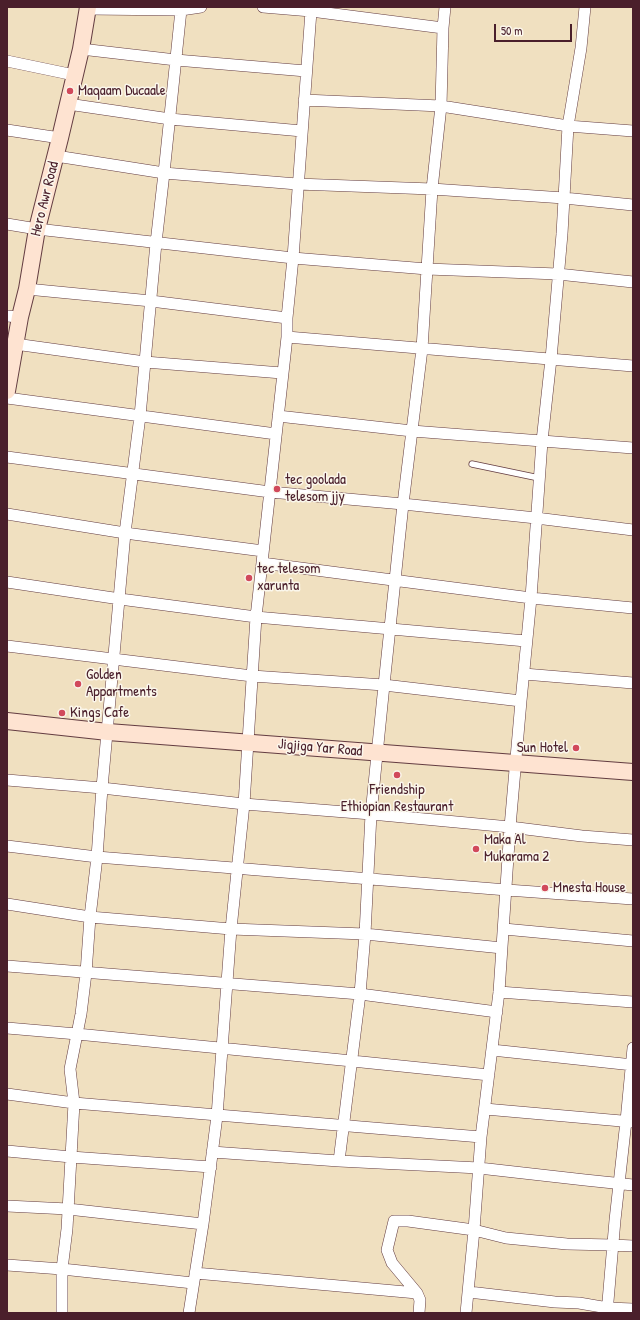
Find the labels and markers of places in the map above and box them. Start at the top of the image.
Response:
place label: Maqaam Ducaale [78,82,166,100]
marker: Maqaam Ducaale [65,86,75,96]
place label: tec goolada telesom jjy [285,471,346,506]
marker: tec goolada telesom jjy [272,484,282,494]
place label: tec telesom xarunta [257,560,321,595]
marker: tec telesom xarunta [244,573,254,583]
place label: Golden Appartments [86,666,157,701]
marker: Golden Appartments [73,679,83,689]
place label: Kings Cafe [70,704,129,722]
marker: Kings Cafe [57,708,67,718]
place label: Sun Hotel [517,739,568,757]
marker: Sun Hotel [571,743,581,753]
marker: Friendship Ethiopian Restaurant [392,770,402,780]
place label: Friendship Ethiopian Restaurant [341,781,453,816]
place label: Maka Al Mukarama 2 [484,831,549,866]
marker: Maka Al Mukarama 2 [471,844,481,854]
place label: Mnesta House [553,879,626,897]
marker: Mnesta House [540,883,550,893]

